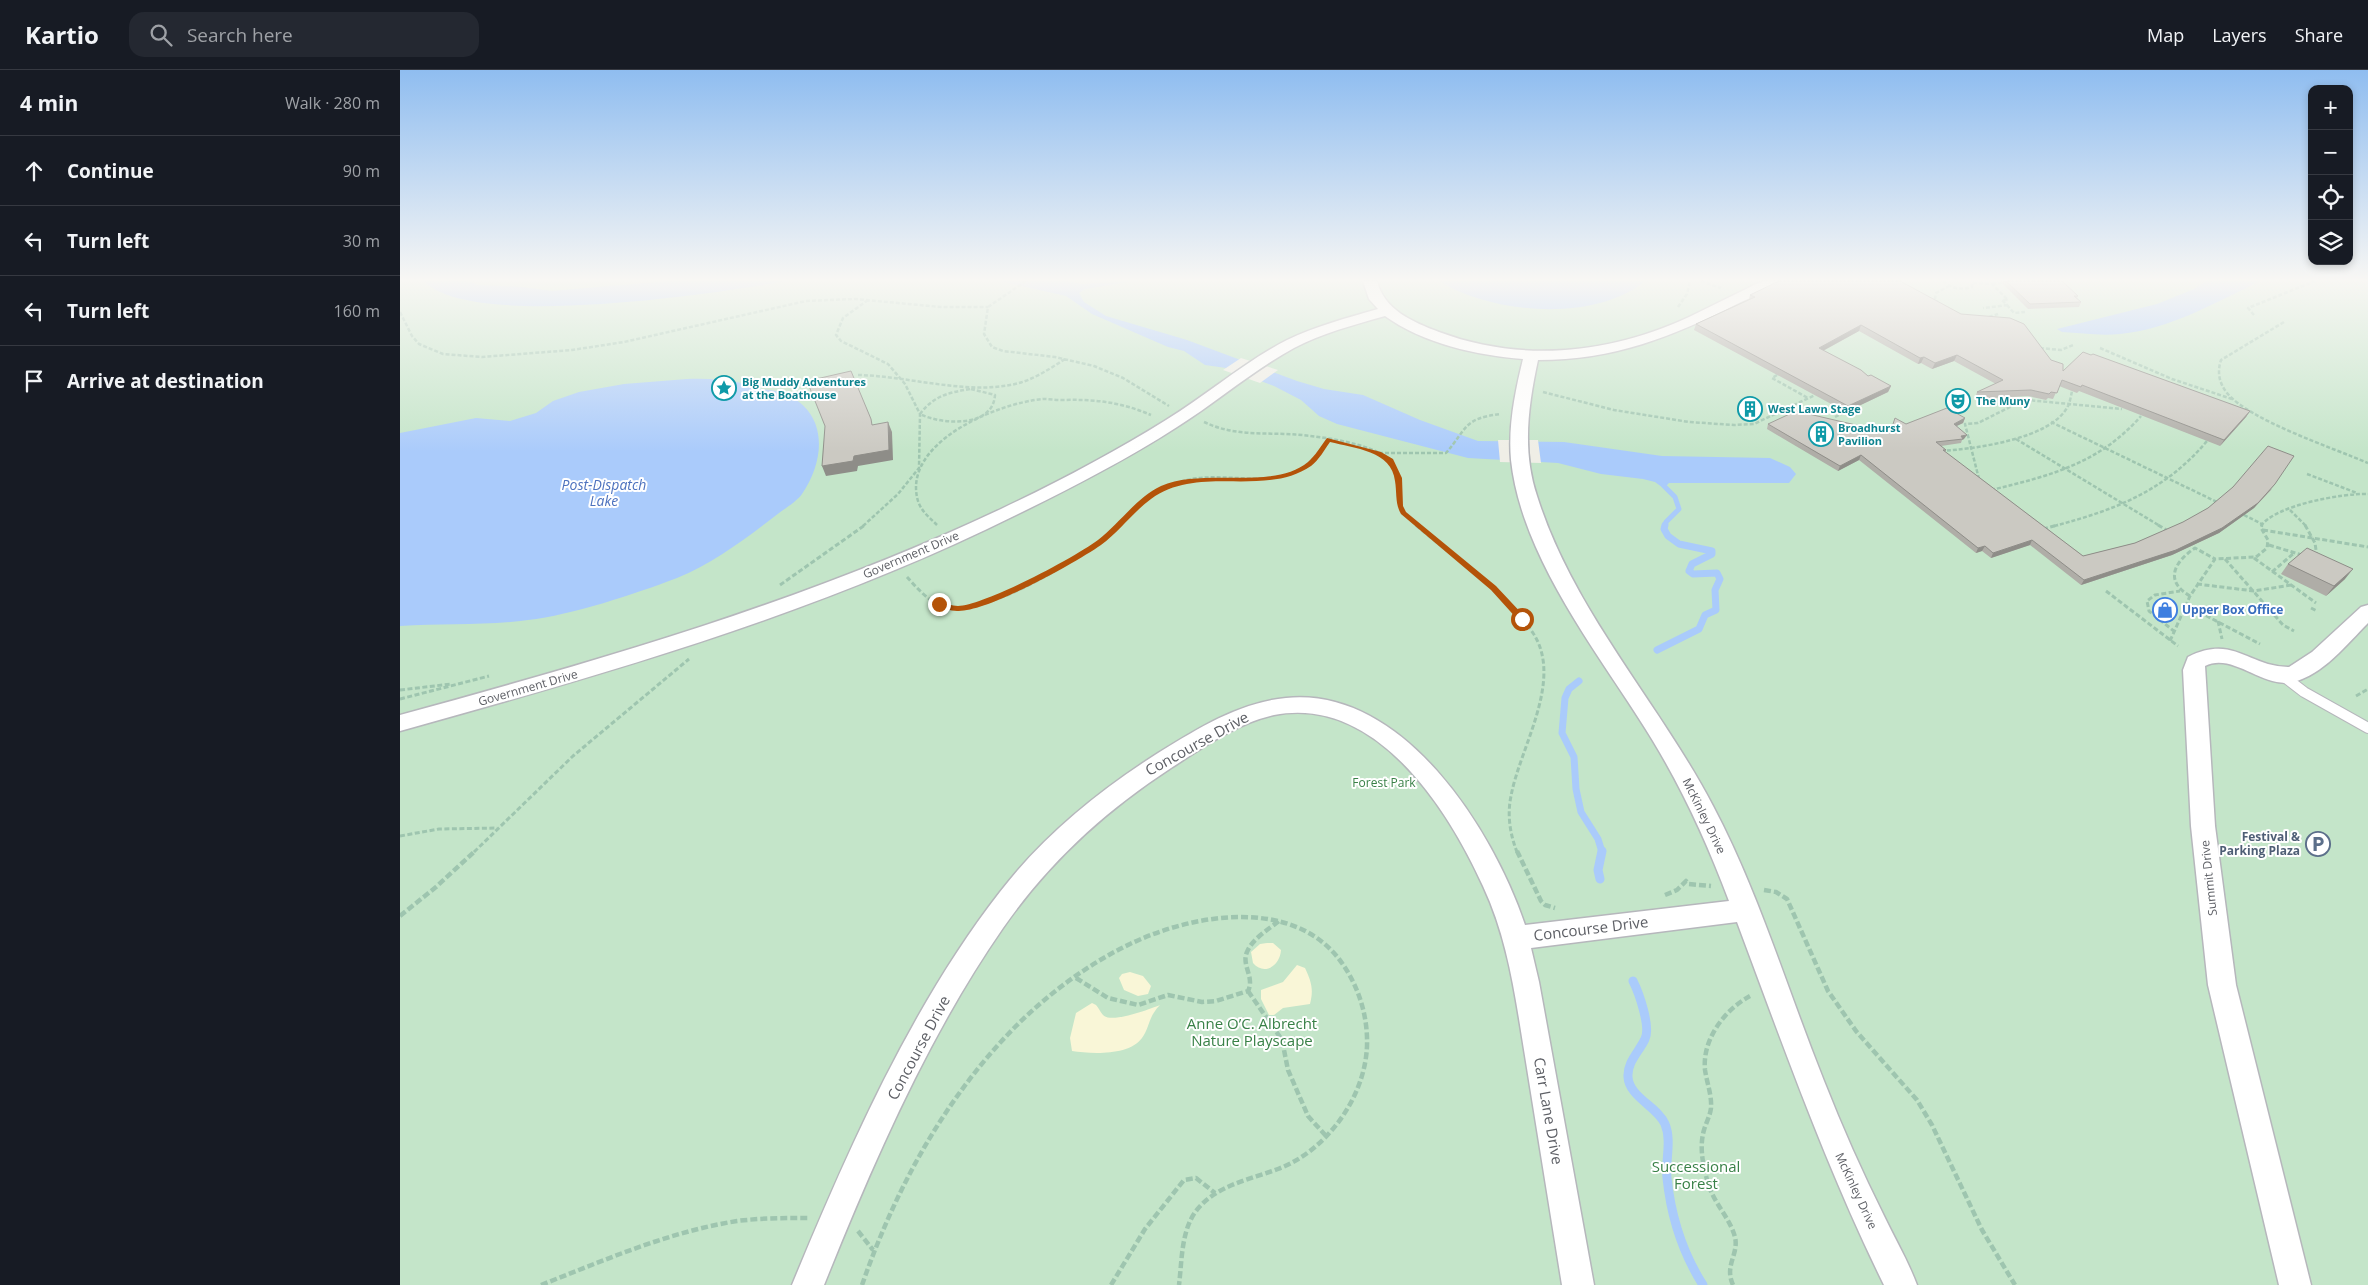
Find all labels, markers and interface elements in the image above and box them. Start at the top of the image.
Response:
search box [129,12,479,57]
text: Kartio [25,18,99,51]
icon: search [147,21,175,49]
text: Search here [187,22,293,48]
text: Map [2147,23,2184,47]
text: Layers [2212,23,2267,47]
text: Share [2295,23,2343,47]
map controls [2308,85,2353,265]
button: + [2308,85,2353,130]
text: 4 min [20,89,78,117]
text: Walk · 280 m [285,92,380,114]
button: − [2308,130,2353,175]
icon: ahead [20,157,48,185]
text: Continue [67,158,154,184]
text: 90 m [343,160,380,182]
button: locate [2308,175,2353,220]
button: layers [2308,220,2353,265]
icon: left [20,227,48,255]
text: Turn left [67,228,149,254]
text: 30 m [343,230,380,252]
icon: left [20,297,48,325]
text: Turn left [67,298,149,324]
text: 160 m [334,300,380,322]
icon: arrive [20,367,48,395]
text: Arrive at destination [67,368,264,394]
place label: Big Muddy Adventures at the Boathouse [742,374,866,402]
place icon: Big Muddy Adventures at the Boathouse [711,375,737,401]
theatre icon: The Muny [1945,388,1971,414]
place label: The Muny [1976,393,2031,408]
building icon: West Lawn Stage [1737,396,1763,422]
place label: West Lawn Stage [1768,401,1861,416]
place label: Broadhurst Pavilion [1838,420,1901,448]
building icon: Broadhurst Pavilion [1808,421,1834,447]
water label: Post-Dispatch Lake [562,475,646,510]
street label: Government Drive [860,527,962,582]
route end [928,593,951,616]
shop icon: Upper Box Office [2152,597,2178,623]
place label: Upper Box Office [2182,601,2283,618]
route start [1511,608,1534,631]
street label: Government Drive [476,665,580,710]
street label: Concourse Drive [1141,706,1252,780]
park label: Forest Park [1352,774,1416,791]
street label: McKinley Drive [1679,775,1730,857]
place label: Festival & Parking Plaza [2219,828,2300,859]
parking icon: Festival & Parking Plaza [2305,831,2331,857]
street label: Summit Drive [2196,839,2221,917]
street label: Concourse Drive [1532,911,1649,945]
street label: Concourse Drive [882,992,954,1103]
park label: Anne O’C. Albrecht Nature Playscape [1187,1013,1317,1050]
street label: Carr Lane Drive [1530,1056,1568,1166]
street label: McKinley Drive [1831,1150,1882,1232]
park label: Successional Forest [1652,1156,1740,1193]

